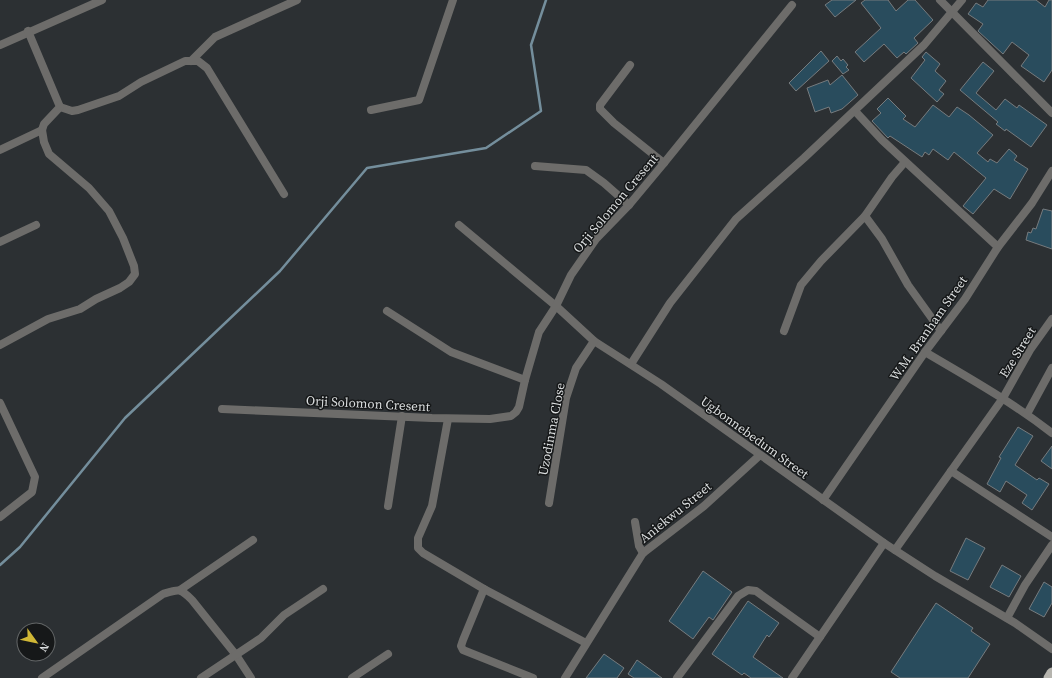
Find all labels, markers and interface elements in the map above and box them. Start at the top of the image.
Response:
street label: Orji Solomon Cresent [569,150,662,256]
street label: W.M. Branham Street [886,272,971,384]
street label: Eze Street [995,323,1040,381]
street label: Uzodinma Close [534,381,569,477]
street label: Orji Solomon Cresent [306,392,431,415]
street label: Ugbonnebedum Street [697,392,813,483]
street label: Aniekwu Street [636,478,716,547]
north arrow [16,622,56,662]
text: N [35,640,52,655]

